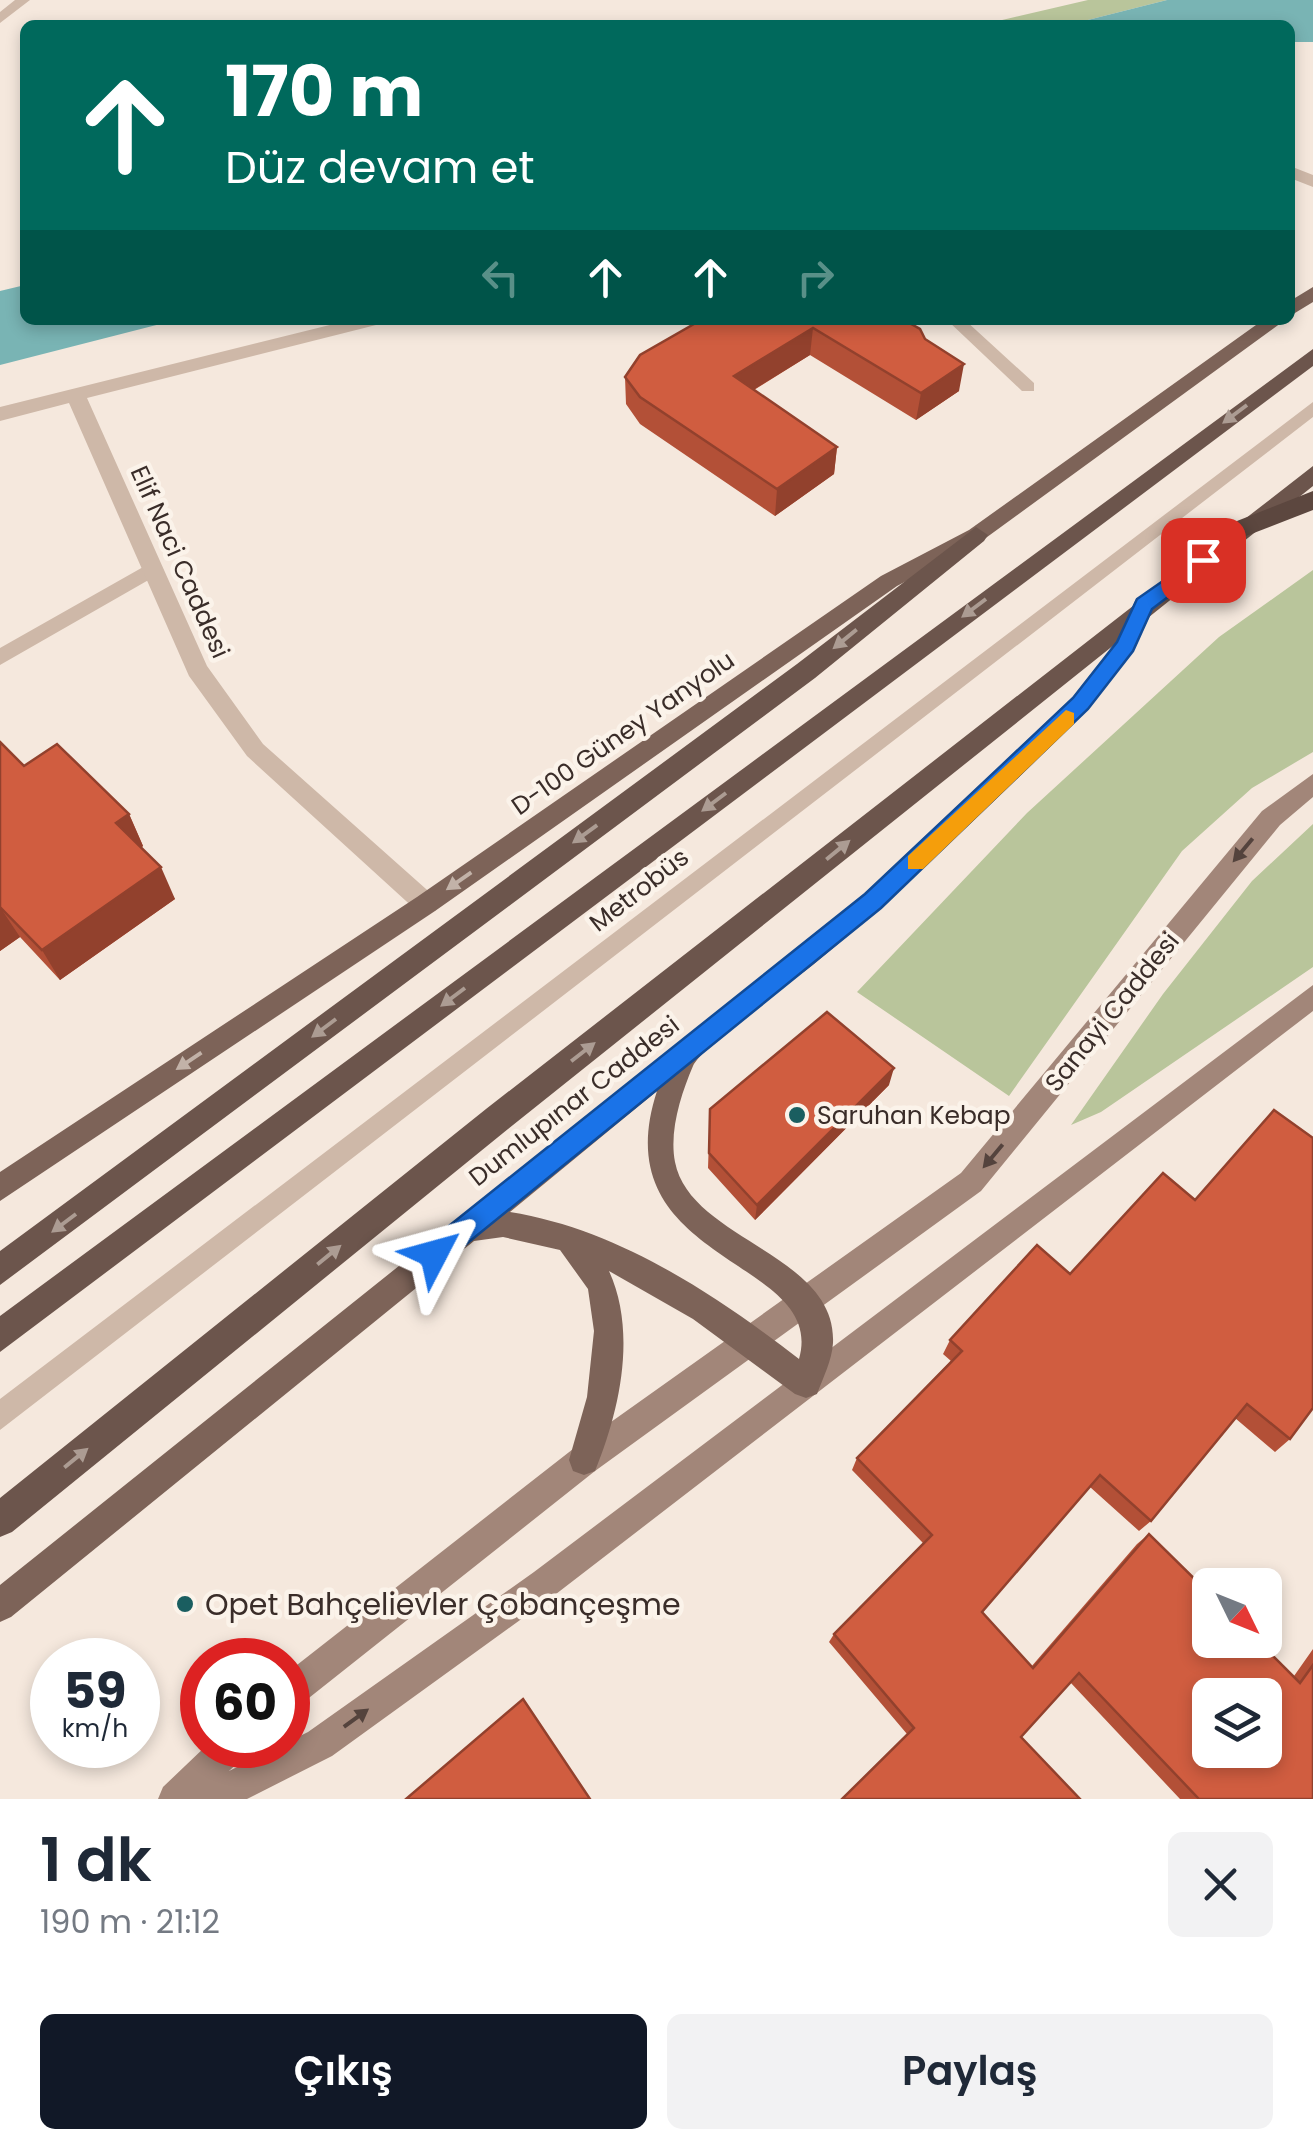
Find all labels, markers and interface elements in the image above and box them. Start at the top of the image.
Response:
text: 170 m [225,42,423,141]
icon: ahead [60,60,190,190]
text: Düz devam et [225,136,535,199]
icon: left [473,250,528,305]
icon: ahead [578,250,633,305]
icon: ahead [683,250,738,305]
icon: right [788,250,843,305]
one-way arrow [1222,404,1248,423]
street label: Elif Naci Caddesi [122,460,238,664]
pin [1161,518,1246,603]
icon: arrive [1176,533,1231,588]
one-way arrow [961,598,988,618]
one-way arrow [832,628,858,649]
street label: D-100 Güney Yanyolu [504,643,742,823]
one-way arrow [701,792,727,812]
one-way arrow [572,823,598,843]
one-way arrow [1233,838,1255,863]
street label: Metrobüs [582,840,696,940]
one-way arrow [825,840,851,861]
one-way arrow [446,871,472,890]
street label: Sanayi Caddesi [1037,925,1187,1099]
one-way arrow [440,986,466,1006]
street label: Dumlupınar Caddesi [461,1008,687,1194]
one-way arrow [311,1017,337,1037]
one-way arrow [570,1042,596,1063]
one-way arrow [175,1051,202,1070]
place label: Saruhan Kebap [817,1098,1011,1133]
marker: Saruhan Kebap [786,1104,808,1126]
one-way arrow [982,1143,1004,1168]
position arrow [382,1202,486,1306]
one-way arrow [51,1212,77,1232]
one-way arrow [316,1245,342,1266]
one-way arrow [63,1448,89,1469]
north arrow [1192,1568,1282,1658]
map controls [1192,1568,1282,1768]
place label: Opet Bahçelievler Çobançeşme [205,1583,681,1626]
marker: Opet Bahçelievler Çobançeşme [174,1593,196,1615]
speed limit sign: 60 [180,1638,310,1768]
text: 59 [63,1655,127,1726]
button: layers [1192,1678,1282,1768]
one-way arrow [343,1709,369,1728]
text: km/h [62,1711,128,1746]
text: 1 dk [40,1818,152,1902]
button: close [1168,1832,1273,1937]
text: 190 m · 21:12 [40,1899,220,1944]
button: Çıkış [40,2014,647,2129]
button: Paylaş [667,2014,1273,2129]

